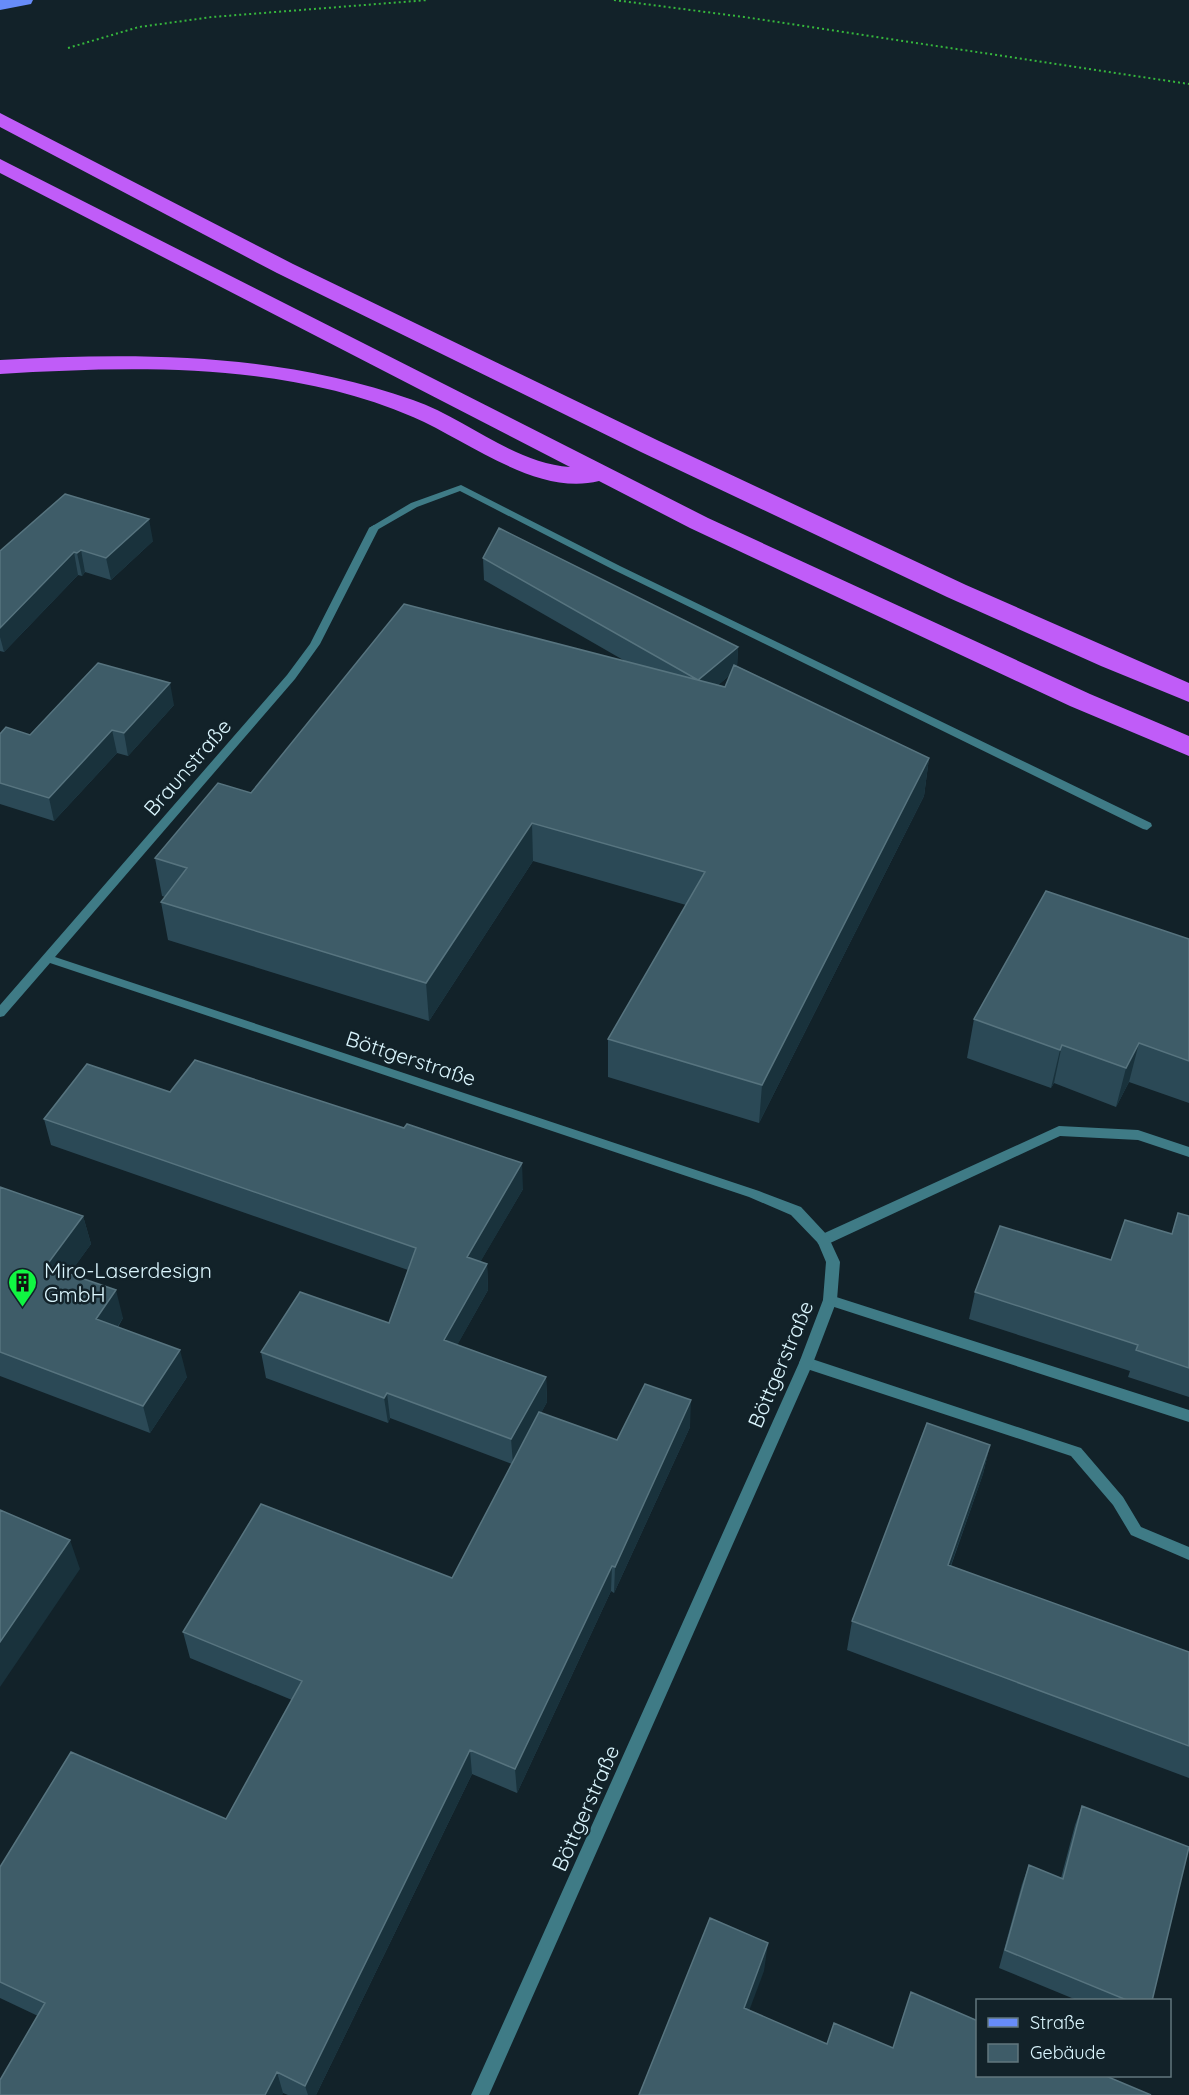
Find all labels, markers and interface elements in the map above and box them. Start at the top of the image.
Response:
street label: Braunstraße [138,713,236,821]
street label: Böttgerstraße [343,1025,479,1091]
place label: Miro-Laserdesign GmbH [44,1257,212,1307]
building icon: Miro-Laserdesign GmbH [7,1266,39,1308]
street label: Böttgerstraße [742,1297,818,1431]
street label: Böttgerstraße [546,1741,624,1875]
legend [976,1999,1171,2077]
text: Straße [1030,2011,1085,2034]
text: Gebäude [1030,2041,1106,2064]

